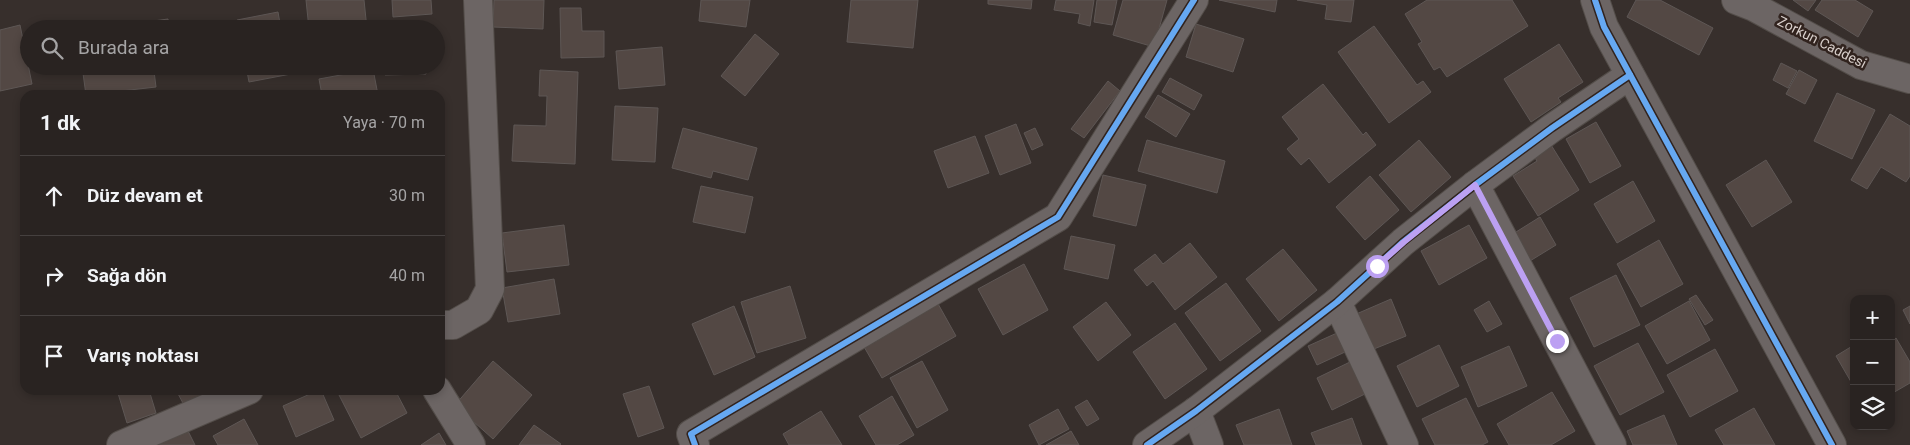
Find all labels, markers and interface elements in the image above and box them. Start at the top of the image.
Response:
street label: Zorkun Caddesi [1775,13,1869,71]
search box [20,20,445,75]
icon: search [38,34,66,62]
text: Burada ara [78,36,169,59]
text: 1 dk [40,111,80,135]
text: Yaya · 70 m [343,113,425,132]
icon: ahead [40,182,68,210]
text: Düz devam et [87,184,203,207]
text: 30 m [389,186,425,205]
route start [1366,255,1389,278]
icon: right [40,262,68,290]
text: Sağa dön [87,264,167,287]
text: 40 m [389,266,425,285]
map controls [1850,295,1895,430]
button: + [1850,295,1895,340]
route end [1546,330,1569,353]
button: − [1850,340,1895,385]
icon: arrive [40,342,68,370]
text: Varış noktası [87,344,199,367]
button: layers [1850,385,1895,430]

